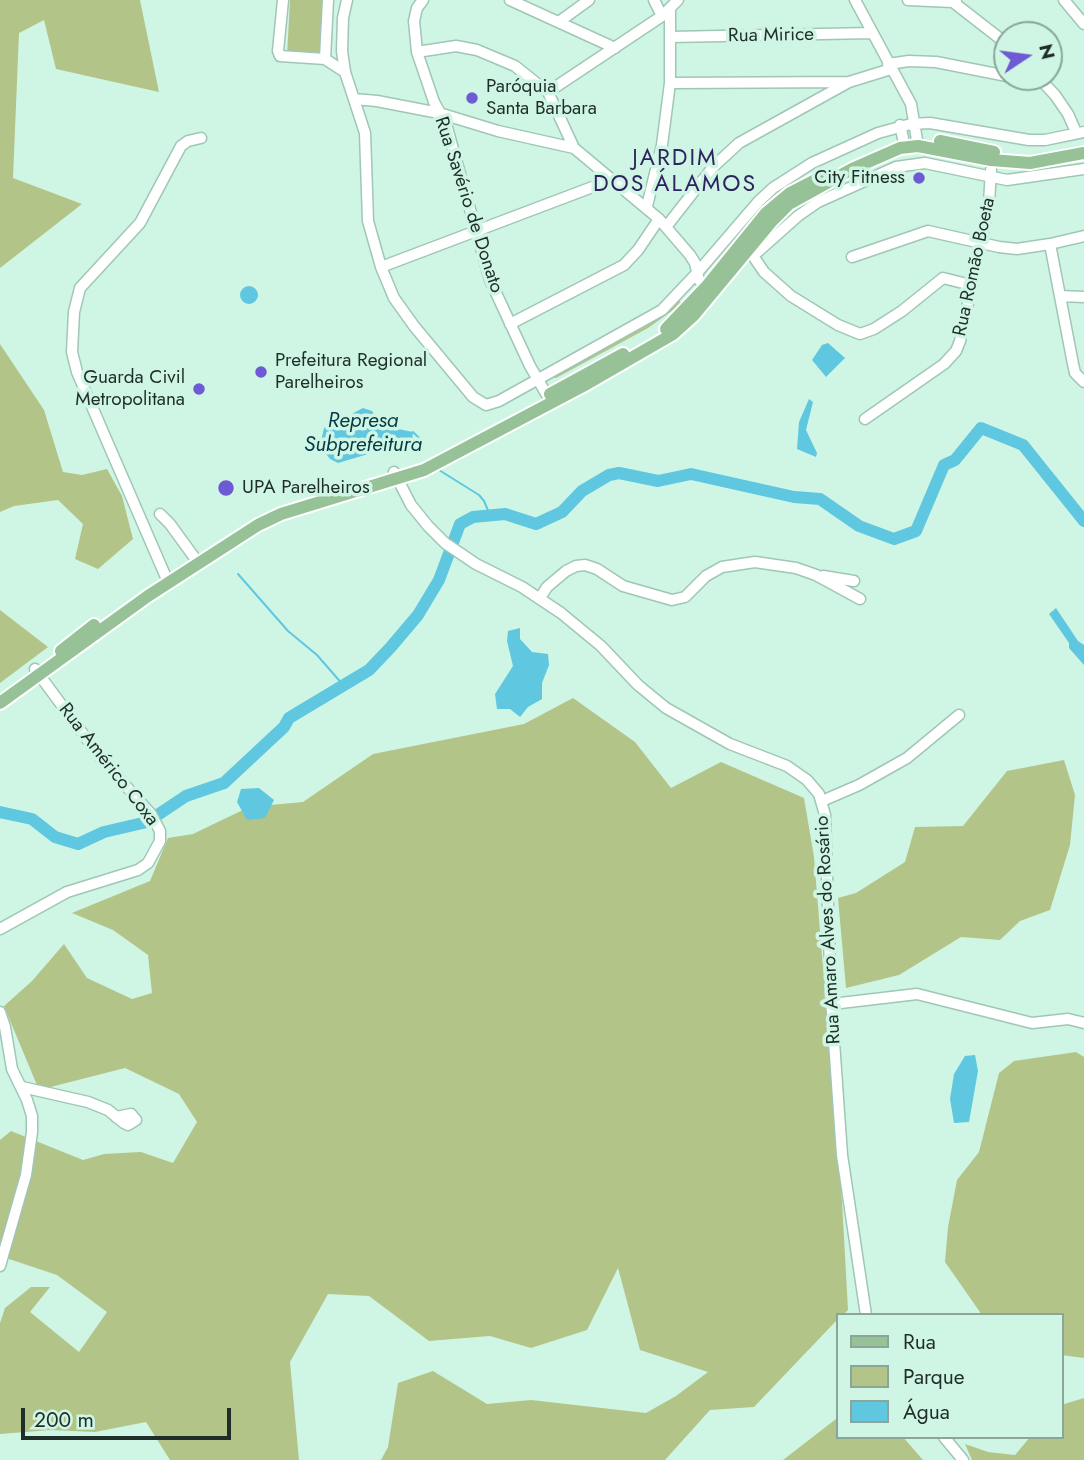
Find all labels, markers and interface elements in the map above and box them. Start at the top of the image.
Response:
north arrow [993,21,1063,91]
street label: Rua Mirice [728,24,814,48]
text: N [1032,41,1062,62]
place label: Paróquia Santa Barbara [486,76,597,120]
marker: Paróquia Santa Barbara [464,90,480,106]
street label: Rua Savério de Donato [429,114,507,296]
district label: JARDIM DOS ÁLAMOS [594,145,756,199]
place label: City Fitness [814,167,905,189]
marker: City Fitness [911,170,927,186]
street label: Rua Romão Boeta [949,196,1001,338]
place label: Prefeitura Regional Parelheiros [275,350,427,394]
marker: Prefeitura Regional Parelheiros [253,364,269,380]
place label: Guarda Civil Metropolitana [75,367,185,411]
marker: Guarda Civil Metropolitana [191,381,207,397]
water label: Represa Subprefeitura [304,409,422,459]
place label: UPA Parelheiros [242,477,370,499]
marker: UPA Parelheiros [216,478,236,498]
street label: Rua Américo Coxa [53,699,163,831]
street label: Rua Amaro Alves do Rosário [812,815,846,1045]
legend [836,1313,1063,1439]
text: Rua [903,1327,936,1357]
text: Parque [903,1362,965,1392]
scale bar [24,1394,234,1438]
text: Água [903,1397,950,1427]
text: 200 m [34,1405,94,1435]

